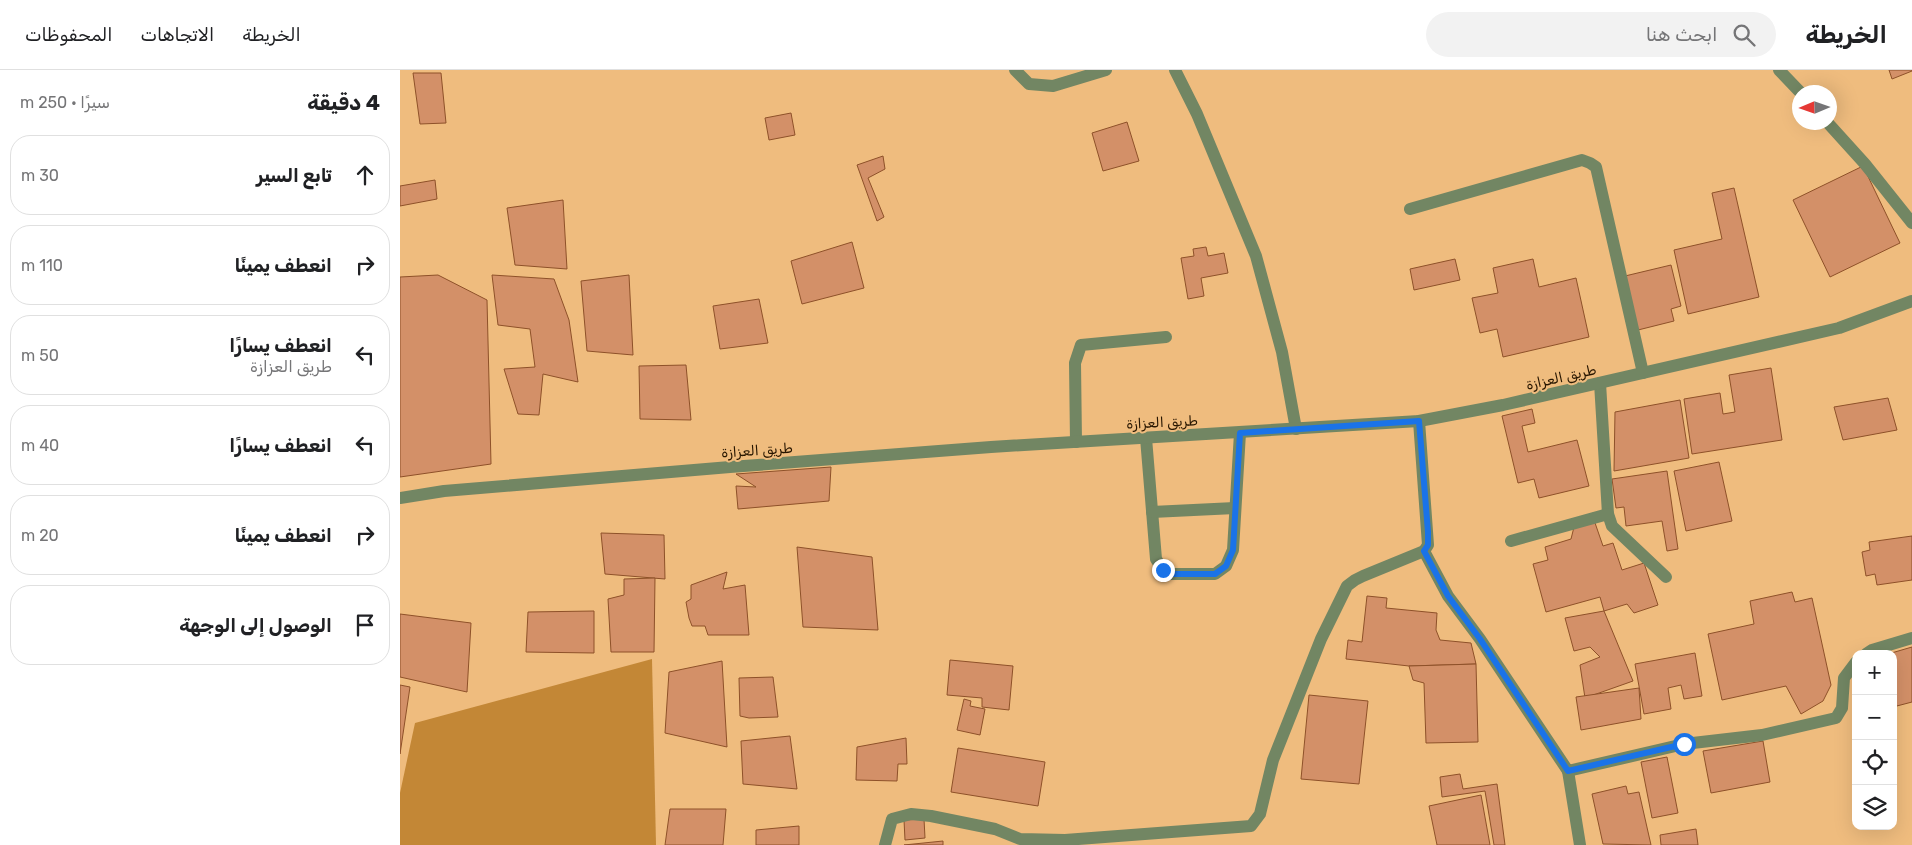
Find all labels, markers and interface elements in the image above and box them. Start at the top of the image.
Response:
search box [1426,12,1776,57]
icon: search [1730,21,1758,49]
text: الخريطة [1806,21,1887,49]
text: ابحث هنا [1646,23,1718,46]
text: المحفوظات [25,24,112,46]
text: الاتجاهات [140,24,214,46]
text: الخريطة [242,24,301,46]
north arrow [1792,85,1837,130]
text: 4 دقيقة [307,90,380,115]
text: سيرًا · 250 m [20,93,110,112]
icon: ahead [351,161,379,189]
text: تابع السير [256,164,332,187]
text: 30 m [21,166,59,185]
icon: right [351,251,379,279]
text: انعطف يمينًا [235,254,332,277]
text: 110 m [21,256,63,275]
text: انعطف يسارًا [229,334,332,357]
icon: left [351,341,379,369]
text: 50 m [21,346,59,365]
text: طريق العزازة [250,357,332,376]
street label: طريق العزازة [1524,361,1598,394]
street label: طريق العزازة [1126,412,1198,433]
icon: left [351,431,379,459]
text: انعطف يسارًا [229,434,332,457]
text: 40 m [21,436,59,455]
street label: طريق العزازة [721,440,794,461]
icon: right [351,521,379,549]
text: انعطف يمينًا [235,524,332,547]
text: 20 m [21,526,59,545]
route end [1152,559,1175,582]
icon: arrive [351,611,379,639]
text: الوصول إلى الوجهة [179,614,332,637]
map controls [1852,650,1897,830]
button: + [1852,650,1897,695]
button: − [1852,695,1897,740]
route start [1673,733,1696,756]
button: locate [1852,740,1897,785]
button: layers [1852,785,1897,830]

